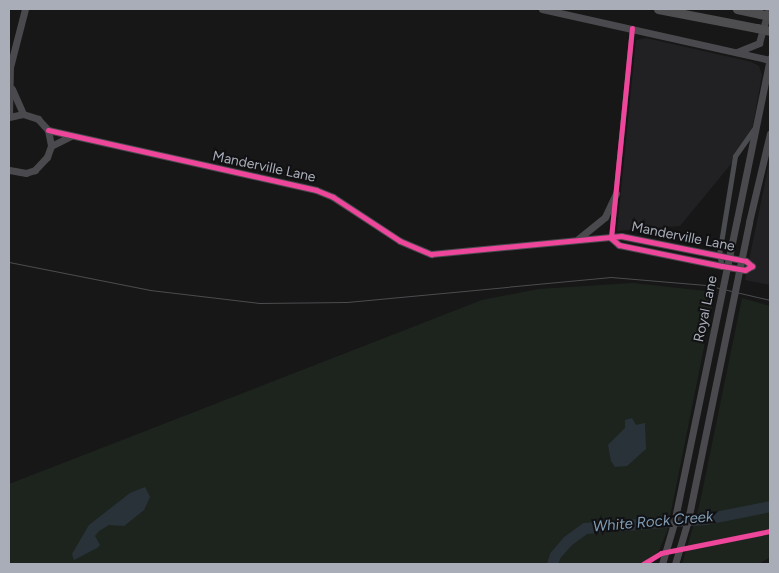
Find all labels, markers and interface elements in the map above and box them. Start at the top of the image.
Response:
street label: Manderville Lane [211,148,317,186]
street label: Manderville Lane [630,219,736,255]
street label: Royal Lane [691,274,721,344]
water label: White Rock Creek [592,508,714,536]

